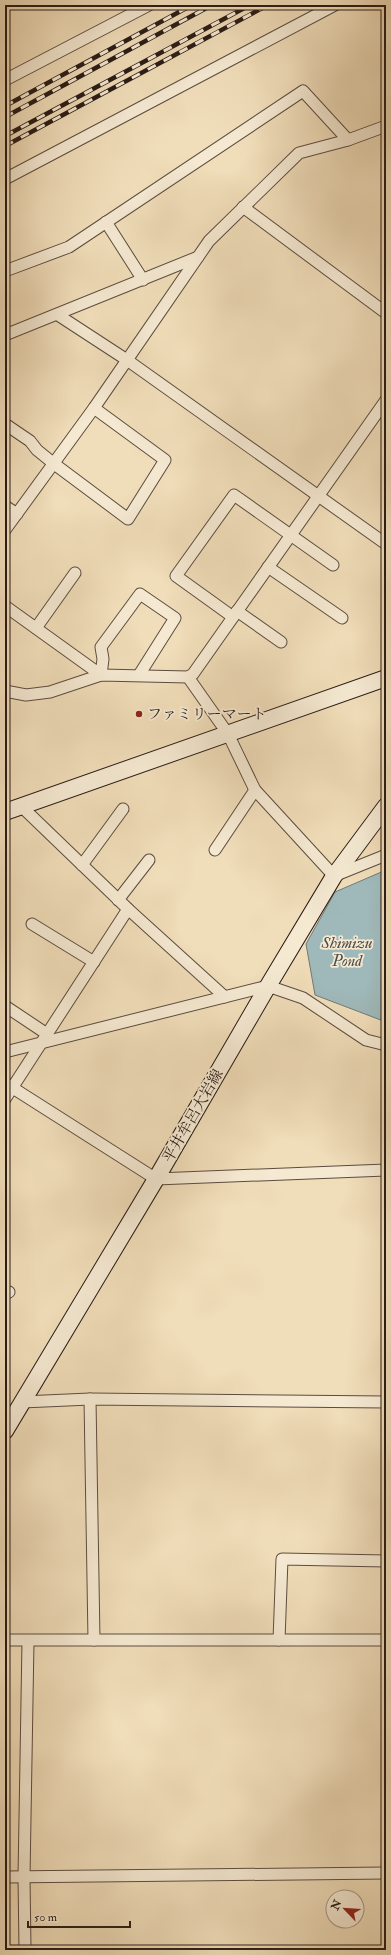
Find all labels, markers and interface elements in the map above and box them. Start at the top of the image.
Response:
place label: ファミリーマート [147,705,267,724]
marker: ファミリーマート [134,709,144,719]
water label: Shimizu Pond [321,933,373,971]
street label: 平井牟呂大岩線 [159,1066,227,1166]
north arrow [325,1889,365,1929]
text: N [328,1897,345,1913]
scale bar [28,1903,130,1929]
text: 50 m [34,1910,58,1925]

